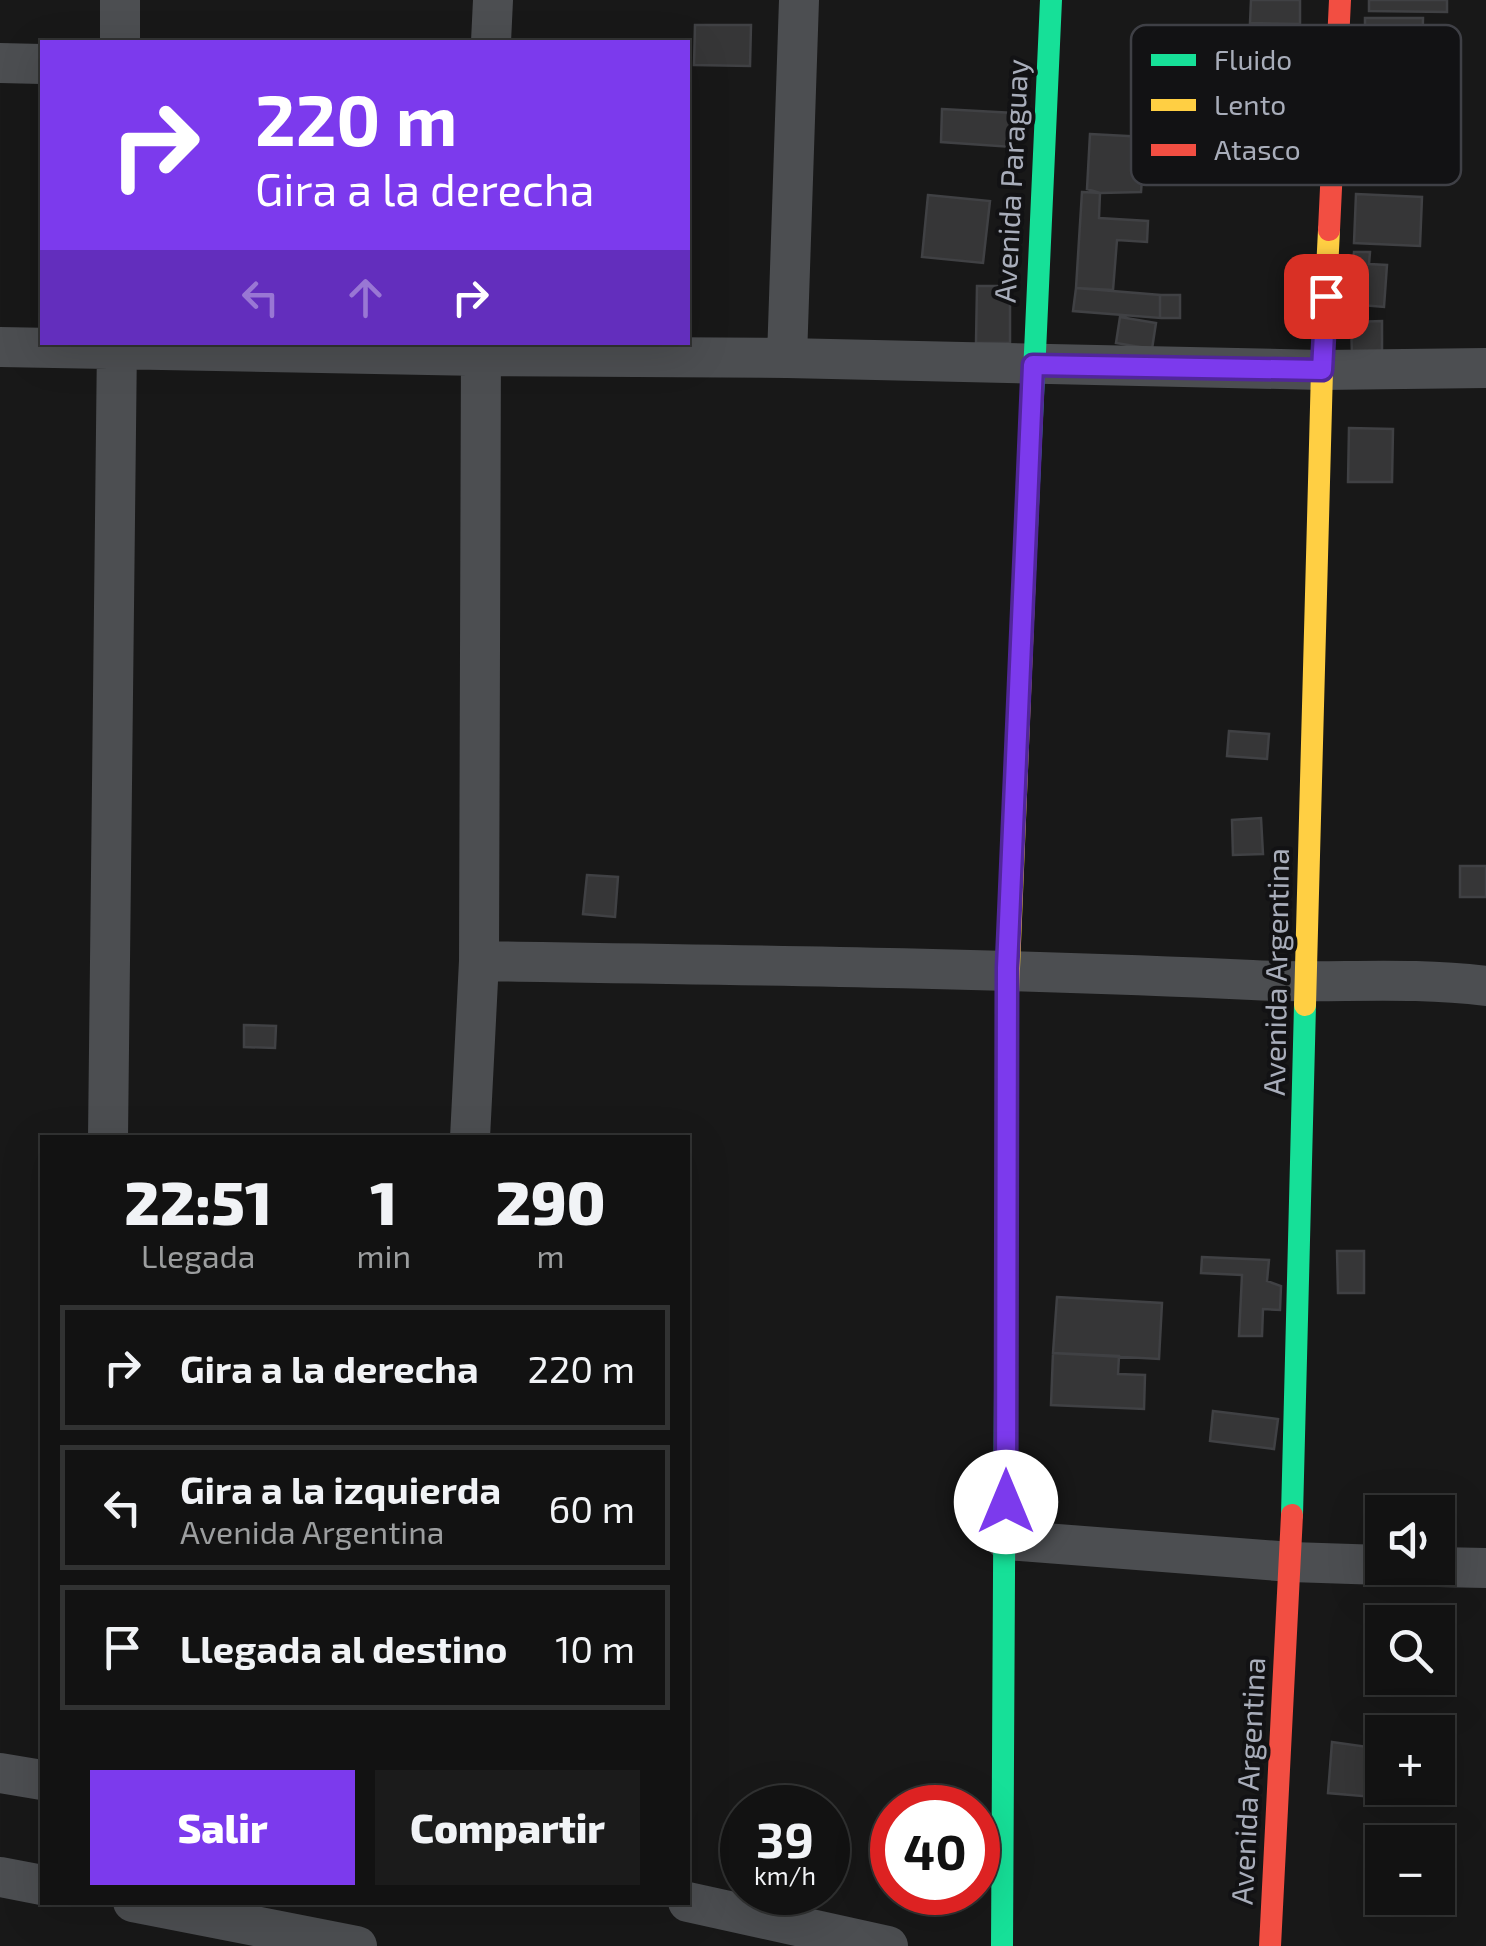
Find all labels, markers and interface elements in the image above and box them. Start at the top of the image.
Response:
legend [1131,25,1461,185]
text: Fluido [1214,42,1292,76]
street label: Avenida Paraguay [986,58,1034,304]
text: 220 m [255,76,457,160]
icon: right [90,80,220,210]
text: Lento [1214,87,1286,121]
text: Atasco [1214,132,1301,166]
text: Gira a la derecha [255,161,594,215]
pin [1284,254,1369,339]
icon: arrive [1299,269,1354,324]
icon: left [233,270,288,325]
icon: ahead [338,270,393,325]
icon: right [443,270,498,325]
street label: Avenida Argentina [1255,848,1295,1096]
text: 22:51 [124,1165,272,1237]
text: 1 [370,1165,397,1237]
text: 290 [495,1165,606,1237]
text: Llegada [141,1236,255,1274]
text: min [356,1236,411,1274]
text: m [536,1236,565,1274]
icon: right [95,1340,150,1395]
text: Gira a la derecha [180,1345,479,1391]
text: 220 m [528,1345,635,1391]
position arrow [954,1450,1058,1554]
text: Gira a la izquierda [180,1466,501,1512]
icon: left [95,1480,150,1535]
text: 60 m [549,1485,635,1531]
map controls [1365,1495,1455,1915]
button: sound [1365,1495,1455,1585]
text: Avenida Argentina [180,1512,444,1550]
button: search [1365,1605,1455,1695]
icon: arrive [95,1620,150,1675]
text: Llegada al destino [180,1625,508,1671]
text: 10 m [555,1625,635,1671]
street label: Avenida Argentina [1223,1656,1271,1906]
button: + [1365,1715,1455,1805]
button: Salir [90,1770,355,1885]
button: Compartir [375,1770,640,1885]
speed limit sign: 40 [870,1785,1000,1915]
text: 39 [756,1808,814,1868]
button: − [1365,1825,1455,1915]
text: km/h [754,1860,816,1890]

